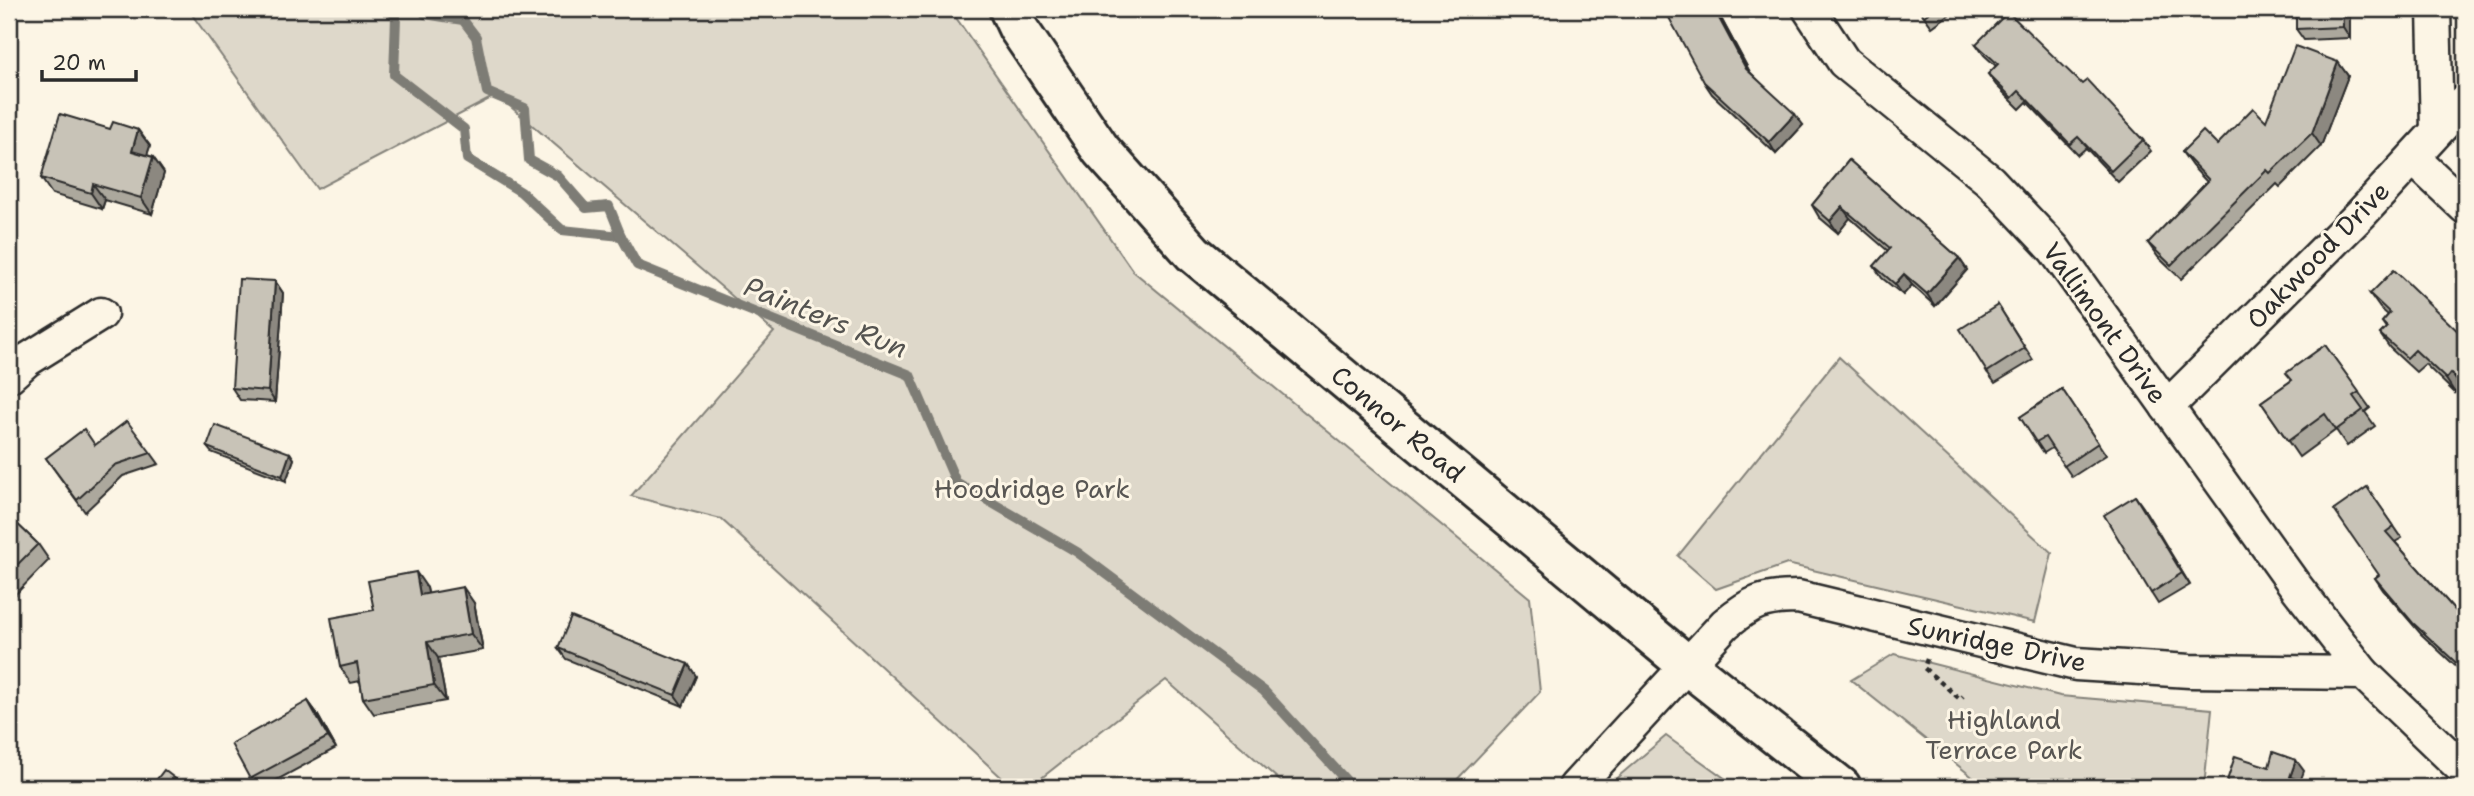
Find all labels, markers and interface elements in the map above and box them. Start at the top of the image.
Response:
scale bar [42,38,136,82]
text: 20 m [52,49,106,77]
street label: Oakwood Drive [2238,173,2397,336]
street label: Vallimont Drive [2035,235,2176,410]
water label: Painters Run [739,267,913,367]
street label: Connor Road [1324,357,1473,490]
park label: Hoodridge Park [934,471,1130,506]
street label: Sunridge Drive [1904,607,2090,680]
park label: Highland Terrace Park [1925,702,2083,767]

